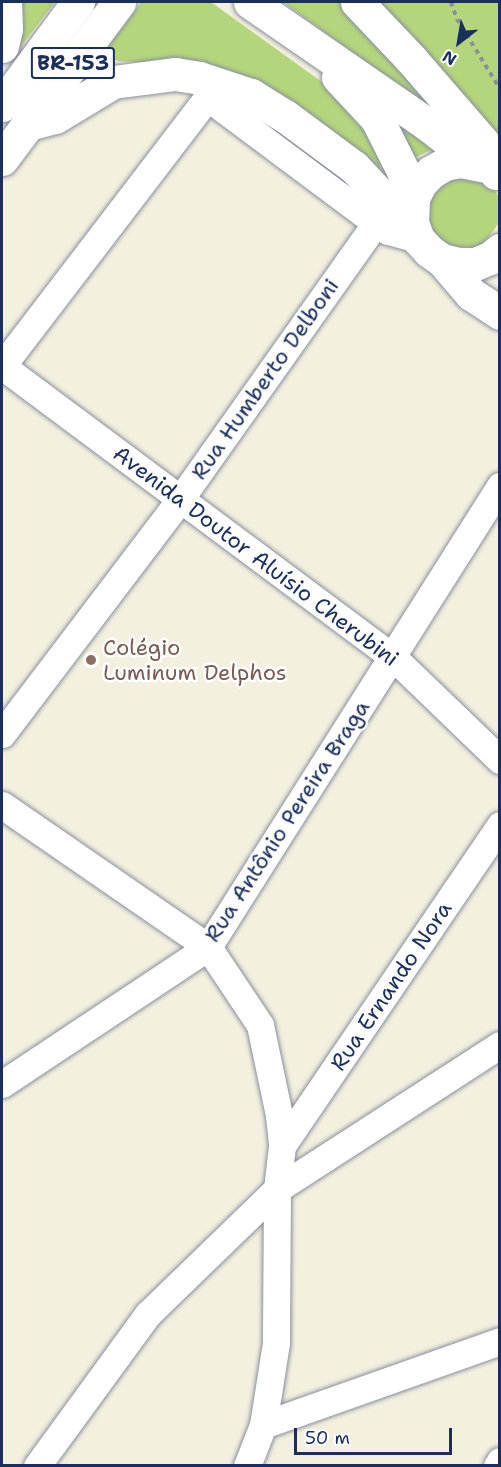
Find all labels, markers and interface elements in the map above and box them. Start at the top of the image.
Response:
north arrow [429,12,489,72]
road number: BR-153 [29,45,116,81]
text: N [439,46,460,70]
street label: Rua Humberto Delboni [186,273,344,485]
street label: Avenida Doutor Aluísio Cherubini [108,440,404,672]
place label: Colégio Luminum Delphos [103,634,287,686]
marker: Colégio Luminum Delphos [84,653,98,667]
street label: Rua Antônio Pereira Braga [199,695,375,947]
street label: Rua Ernando Nora [325,897,457,1075]
scale bar [297,1416,454,1454]
text: 50 m [305,1426,350,1450]

